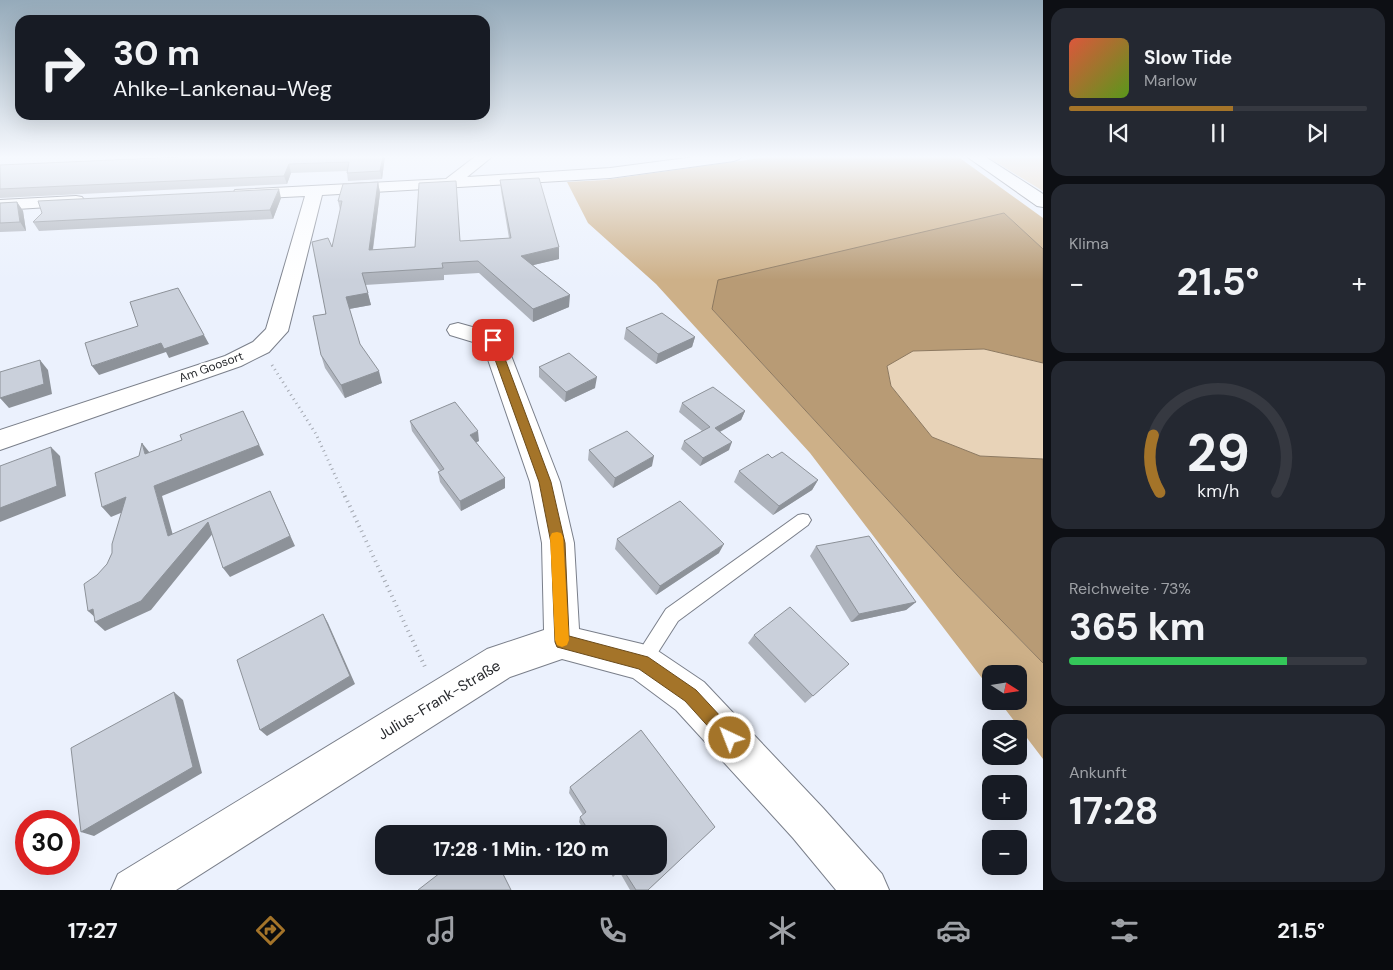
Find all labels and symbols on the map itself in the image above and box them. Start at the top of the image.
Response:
pin [472,319,514,361]
street label: Am Goosort [177,348,246,386]
street label: Julius-Frank-Straße [374,655,504,745]
north arrow [982,665,1028,710]
position arrow [703,711,755,763]
speed limit sign: 30 [15,810,80,875]

